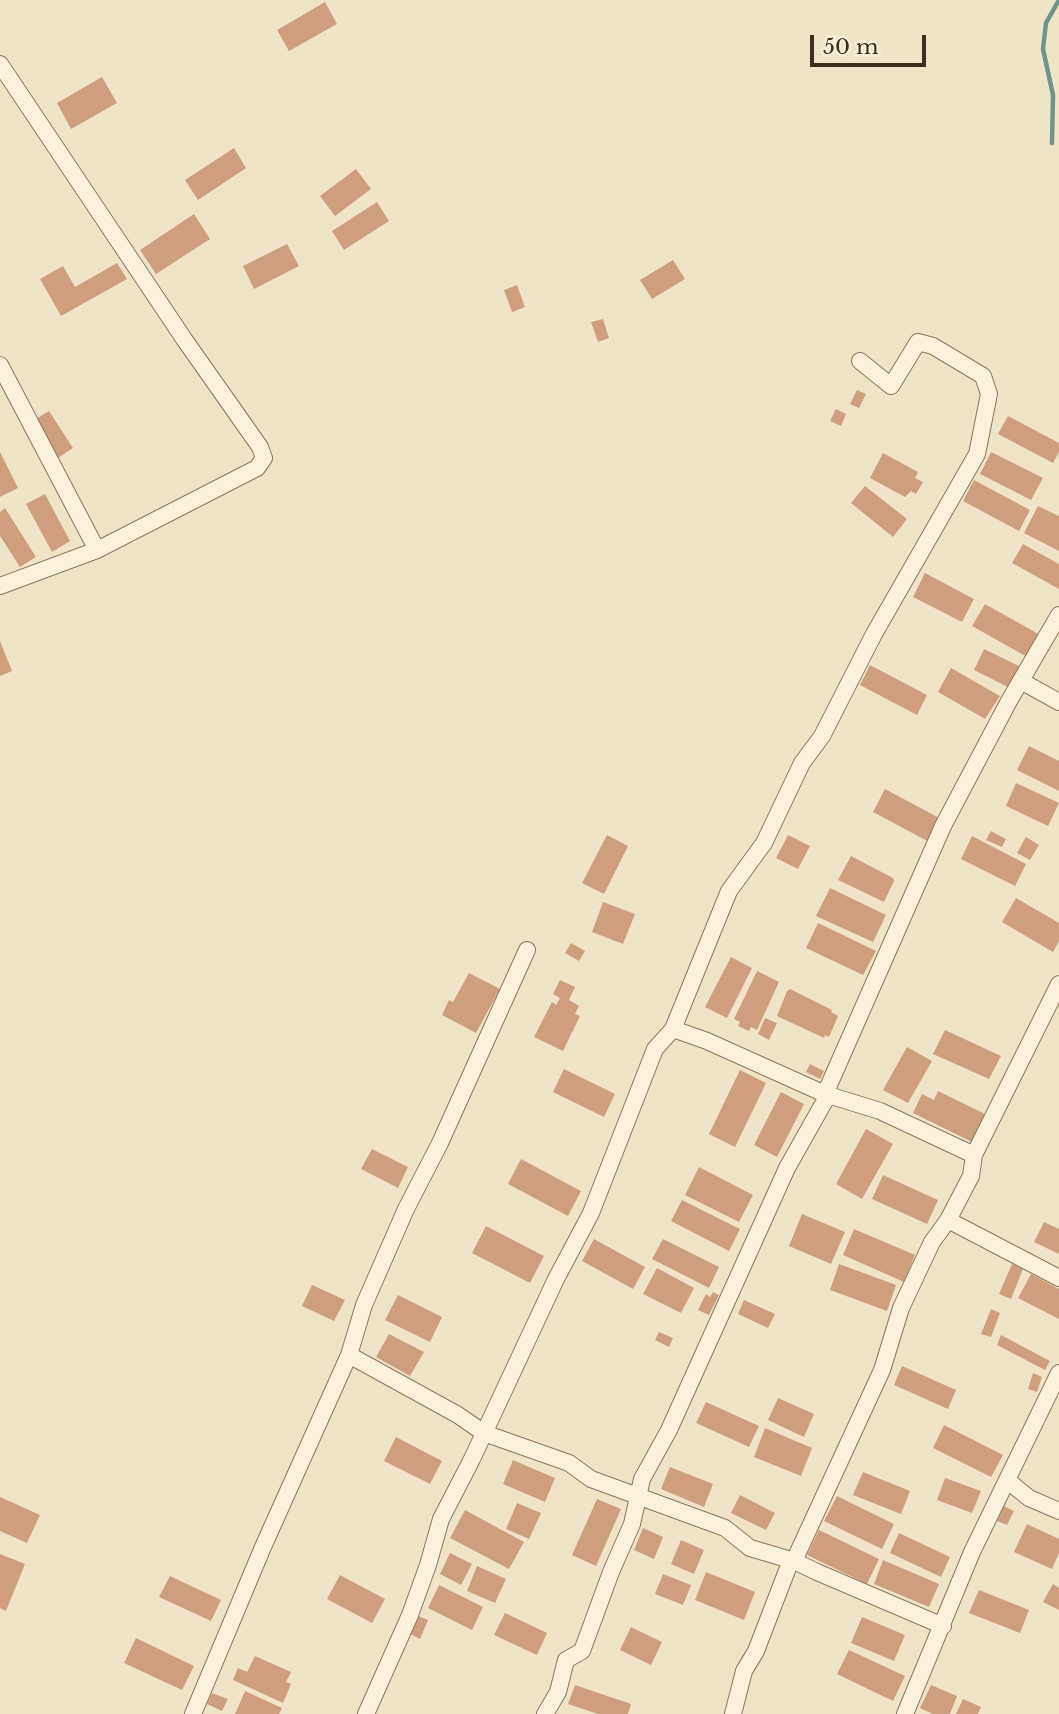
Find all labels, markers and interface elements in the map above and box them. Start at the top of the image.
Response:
scale bar [814,21,930,65]
text: 50 m [823,34,878,60]

